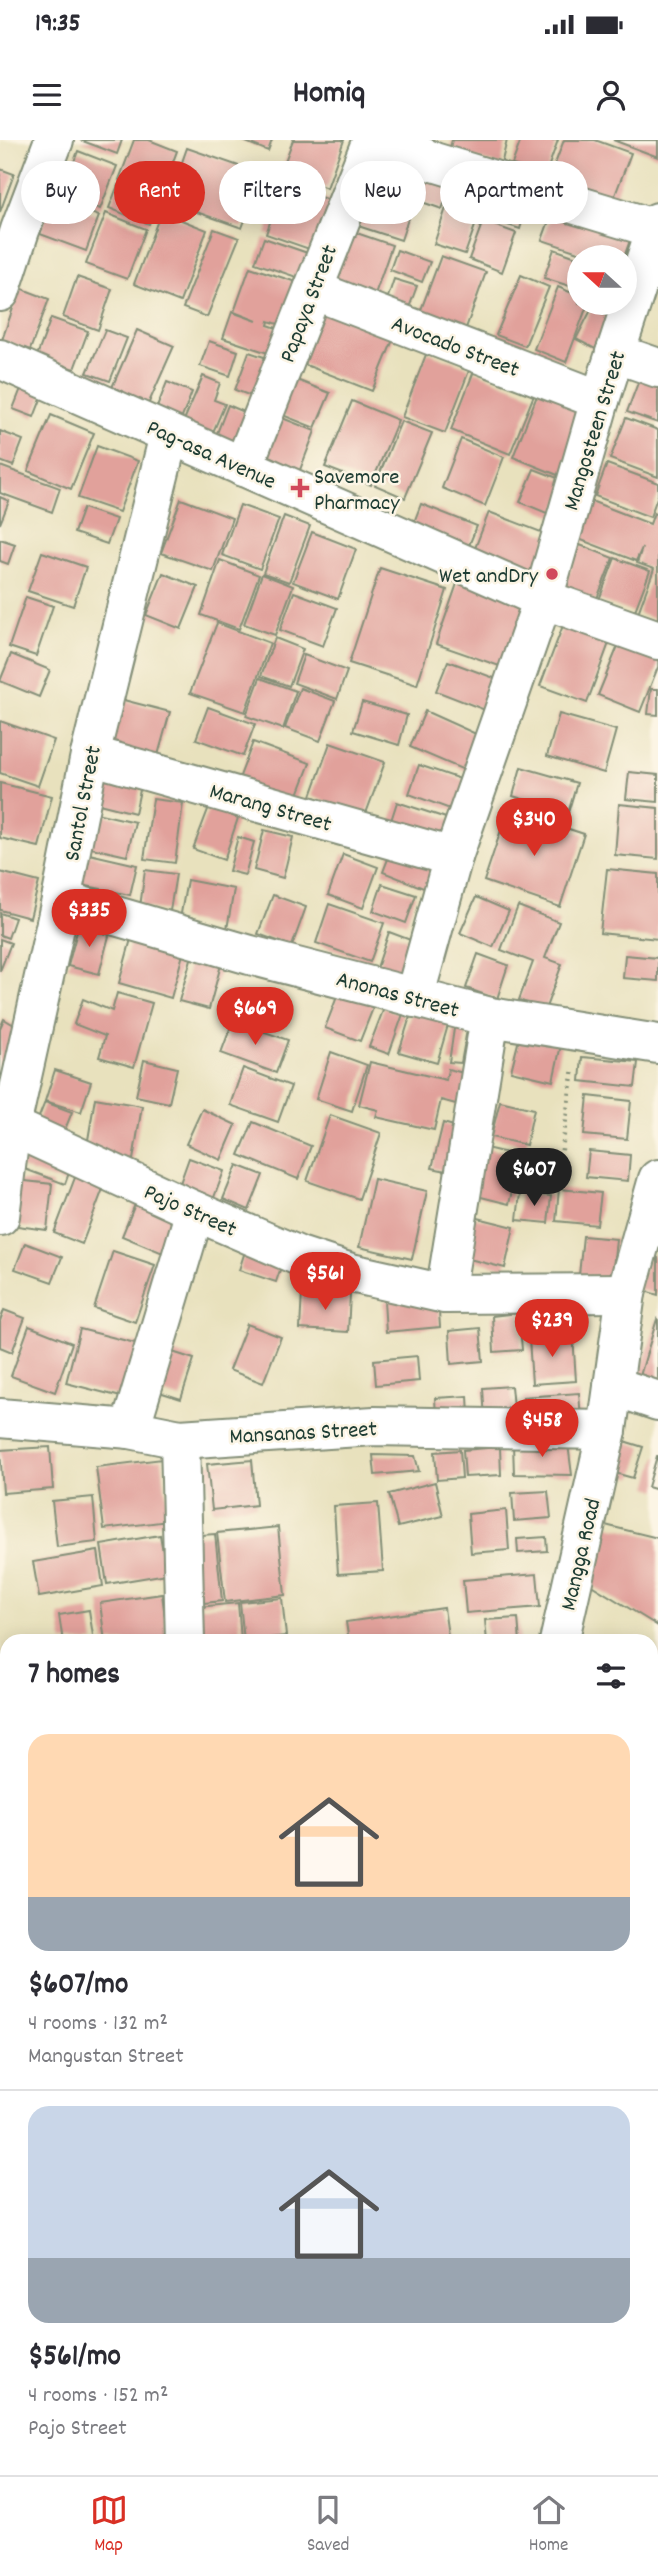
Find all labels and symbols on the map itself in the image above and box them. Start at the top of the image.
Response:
street label: Papaya Street [273,241,348,368]
north arrow [567,245,637,315]
street label: Avocado Street [386,309,523,388]
street label: Mangosteen Street [556,347,636,515]
street label: Pag-asa Avenue [141,413,281,499]
place label: Savemore Pharmacy [314,462,400,521]
marker: Savemore Pharmacy [292,480,308,496]
place label: Wet andDry [439,561,539,594]
marker: Wet andDry [544,566,560,582]
street label: Santol Street [57,743,112,864]
street label: Marang Street [205,776,335,843]
pin: $340 [493,798,575,858]
pin: $335 [48,890,130,949]
street label: Anonas Street [332,964,462,1029]
pin: $669 [214,988,296,1047]
pin: $607 [493,1149,575,1208]
street label: Pajo Street [138,1177,241,1247]
pin: $561 [284,1252,366,1312]
pin: $239 [511,1300,593,1359]
pin: $458 [501,1400,583,1459]
street label: Mansanas Street [229,1414,378,1455]
street label: Mangga Road [553,1495,611,1614]

